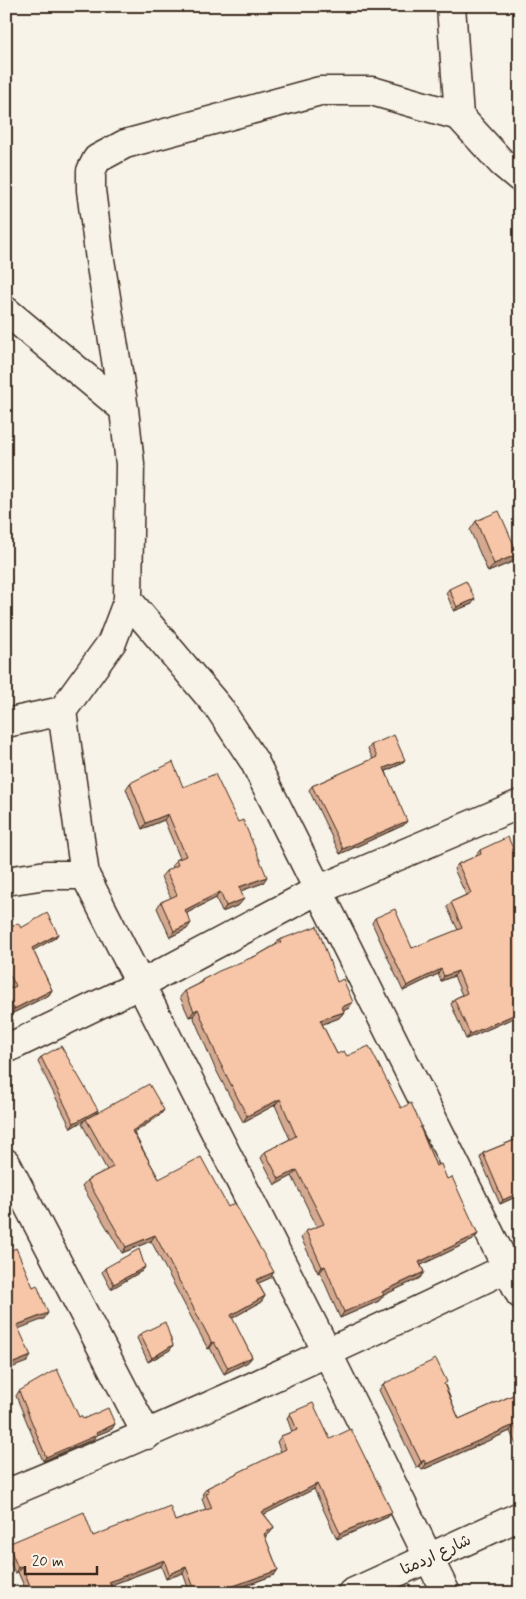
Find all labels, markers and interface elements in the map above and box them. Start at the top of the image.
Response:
street label: شارع اردمتا [397,1530,475,1580]
scale bar [25,1544,98,1576]
text: 20 m [32,1552,64,1572]

